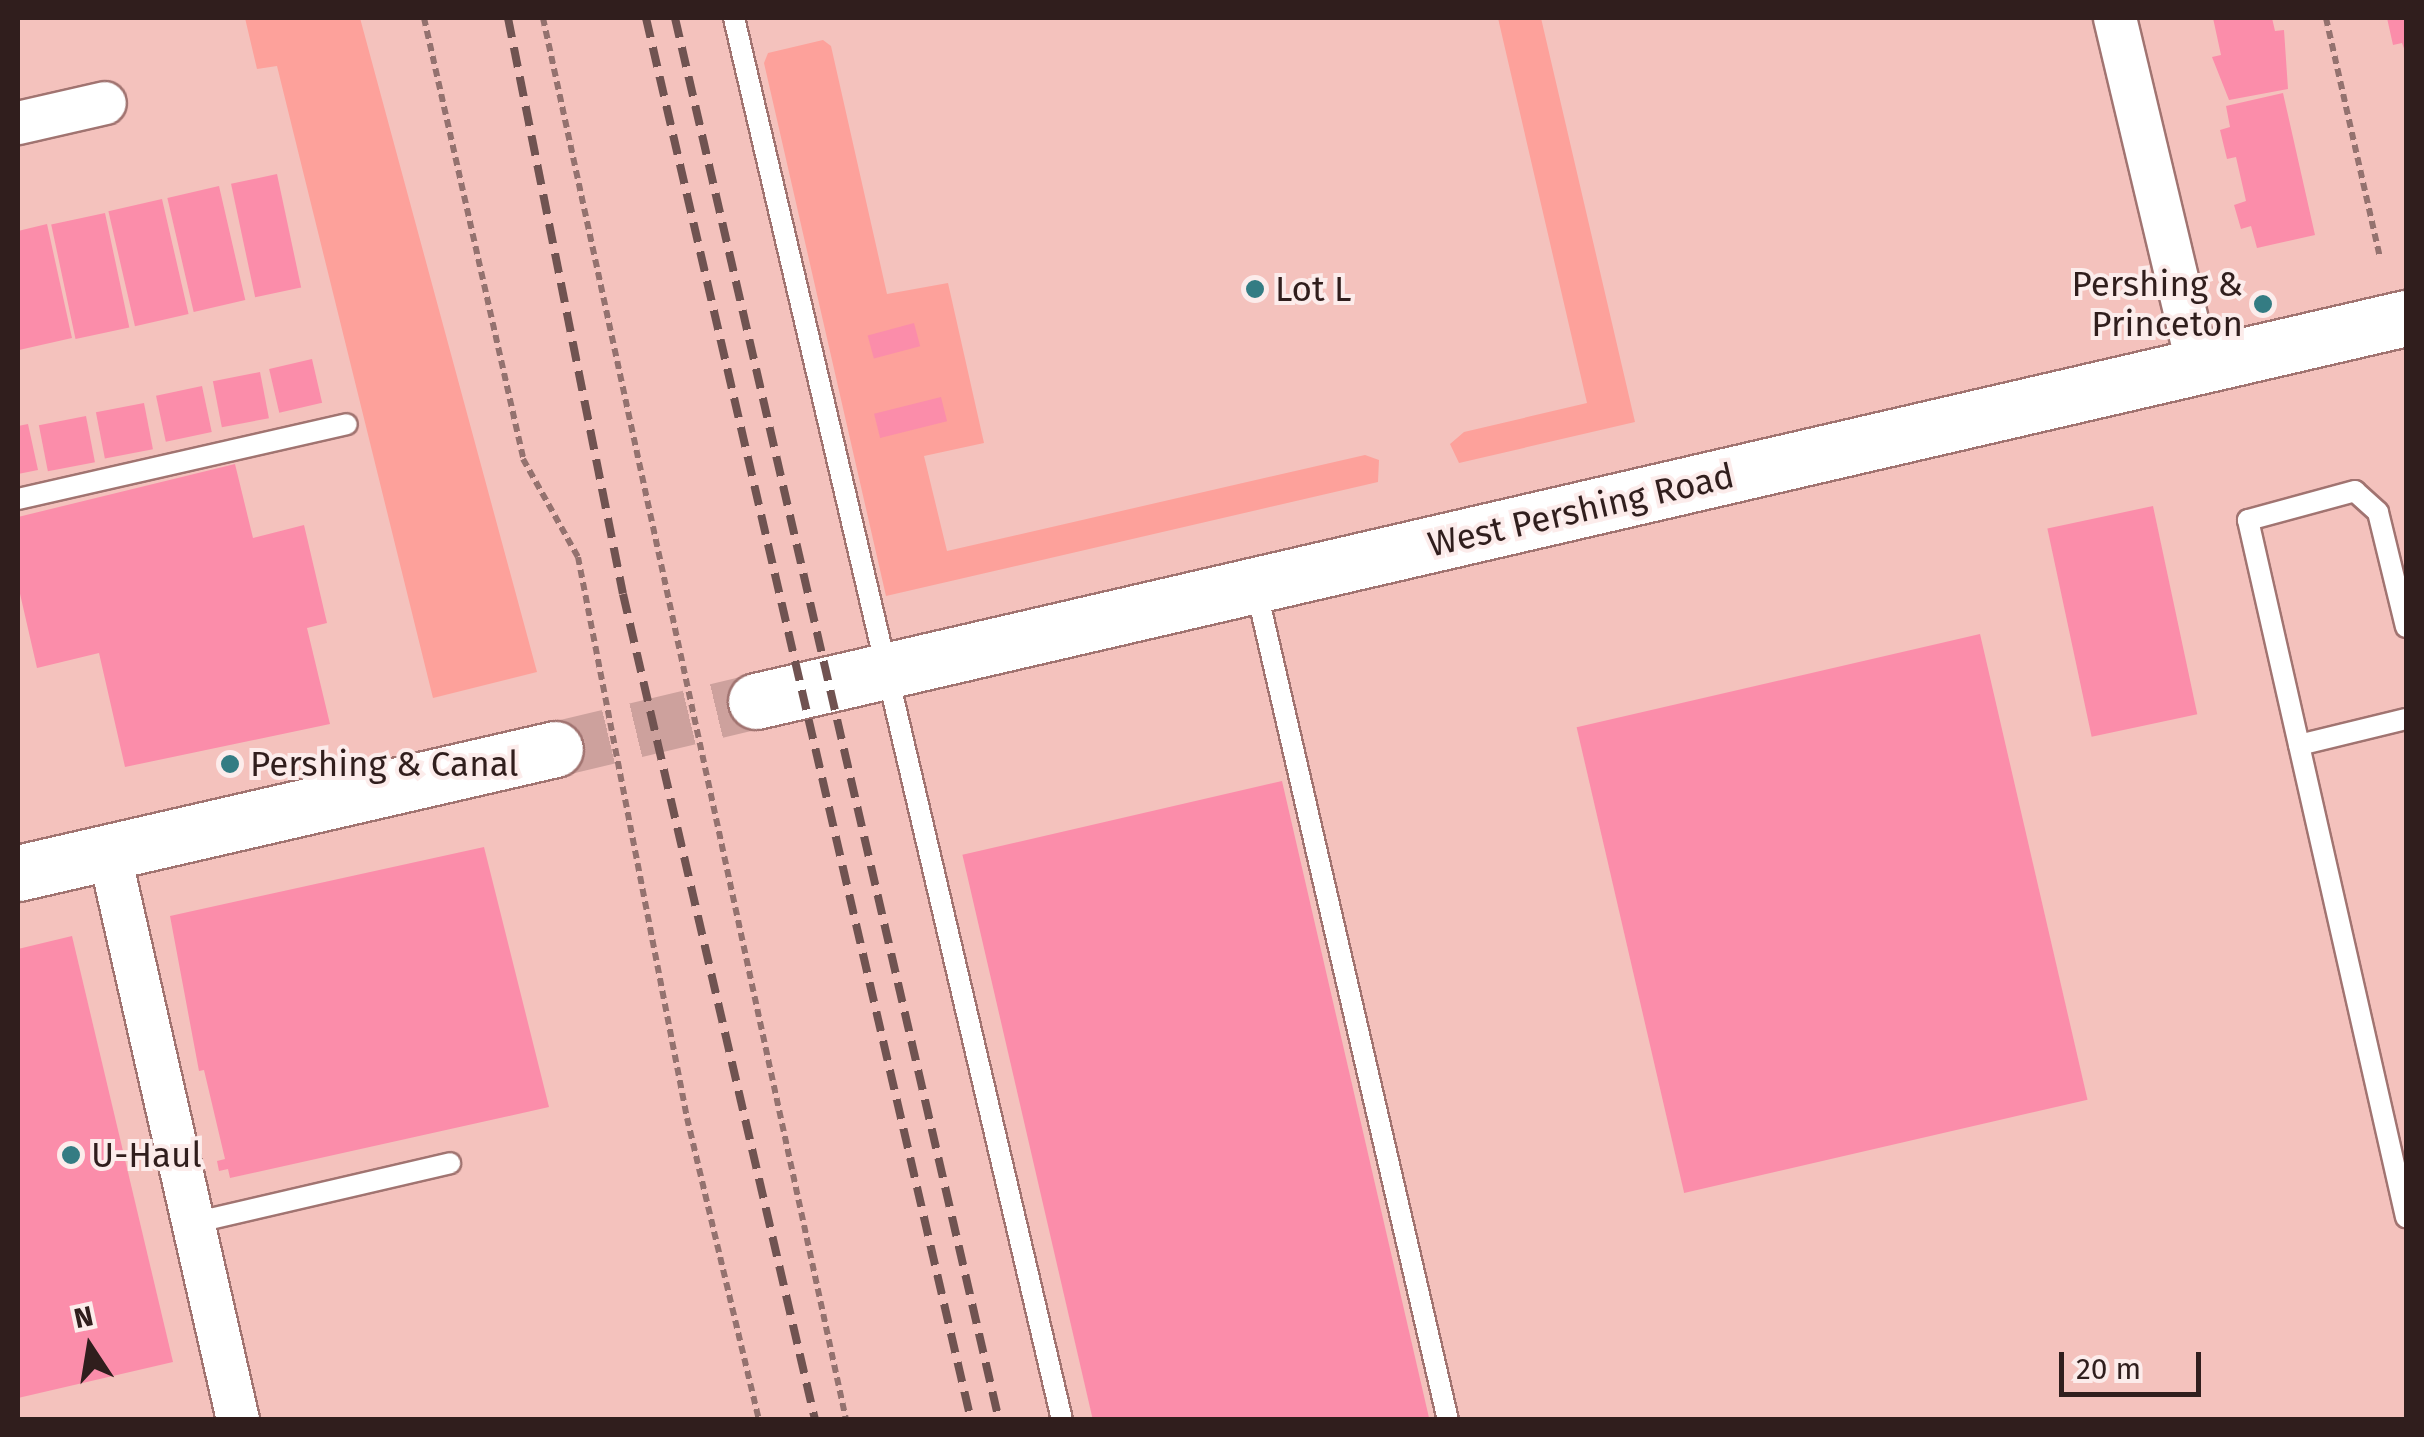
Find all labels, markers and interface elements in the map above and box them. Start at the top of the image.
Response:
place label: Pershing & Princeton [2071,263,2243,345]
place label: Lot L [1275,268,1351,310]
marker: Lot L [1244,278,1266,300]
marker: Pershing & Princeton [2252,293,2274,315]
street label: West Pershing Road [1424,454,1738,566]
place label: Pershing & Canal [250,743,519,785]
marker: Pershing & Canal [219,753,241,775]
place label: U-Haul [91,1134,202,1176]
marker: U-Haul [60,1144,82,1166]
north arrow [40,1297,140,1397]
text: N [71,1299,96,1335]
scale bar [2064,1332,2206,1394]
text: 20 m [2076,1351,2141,1387]

